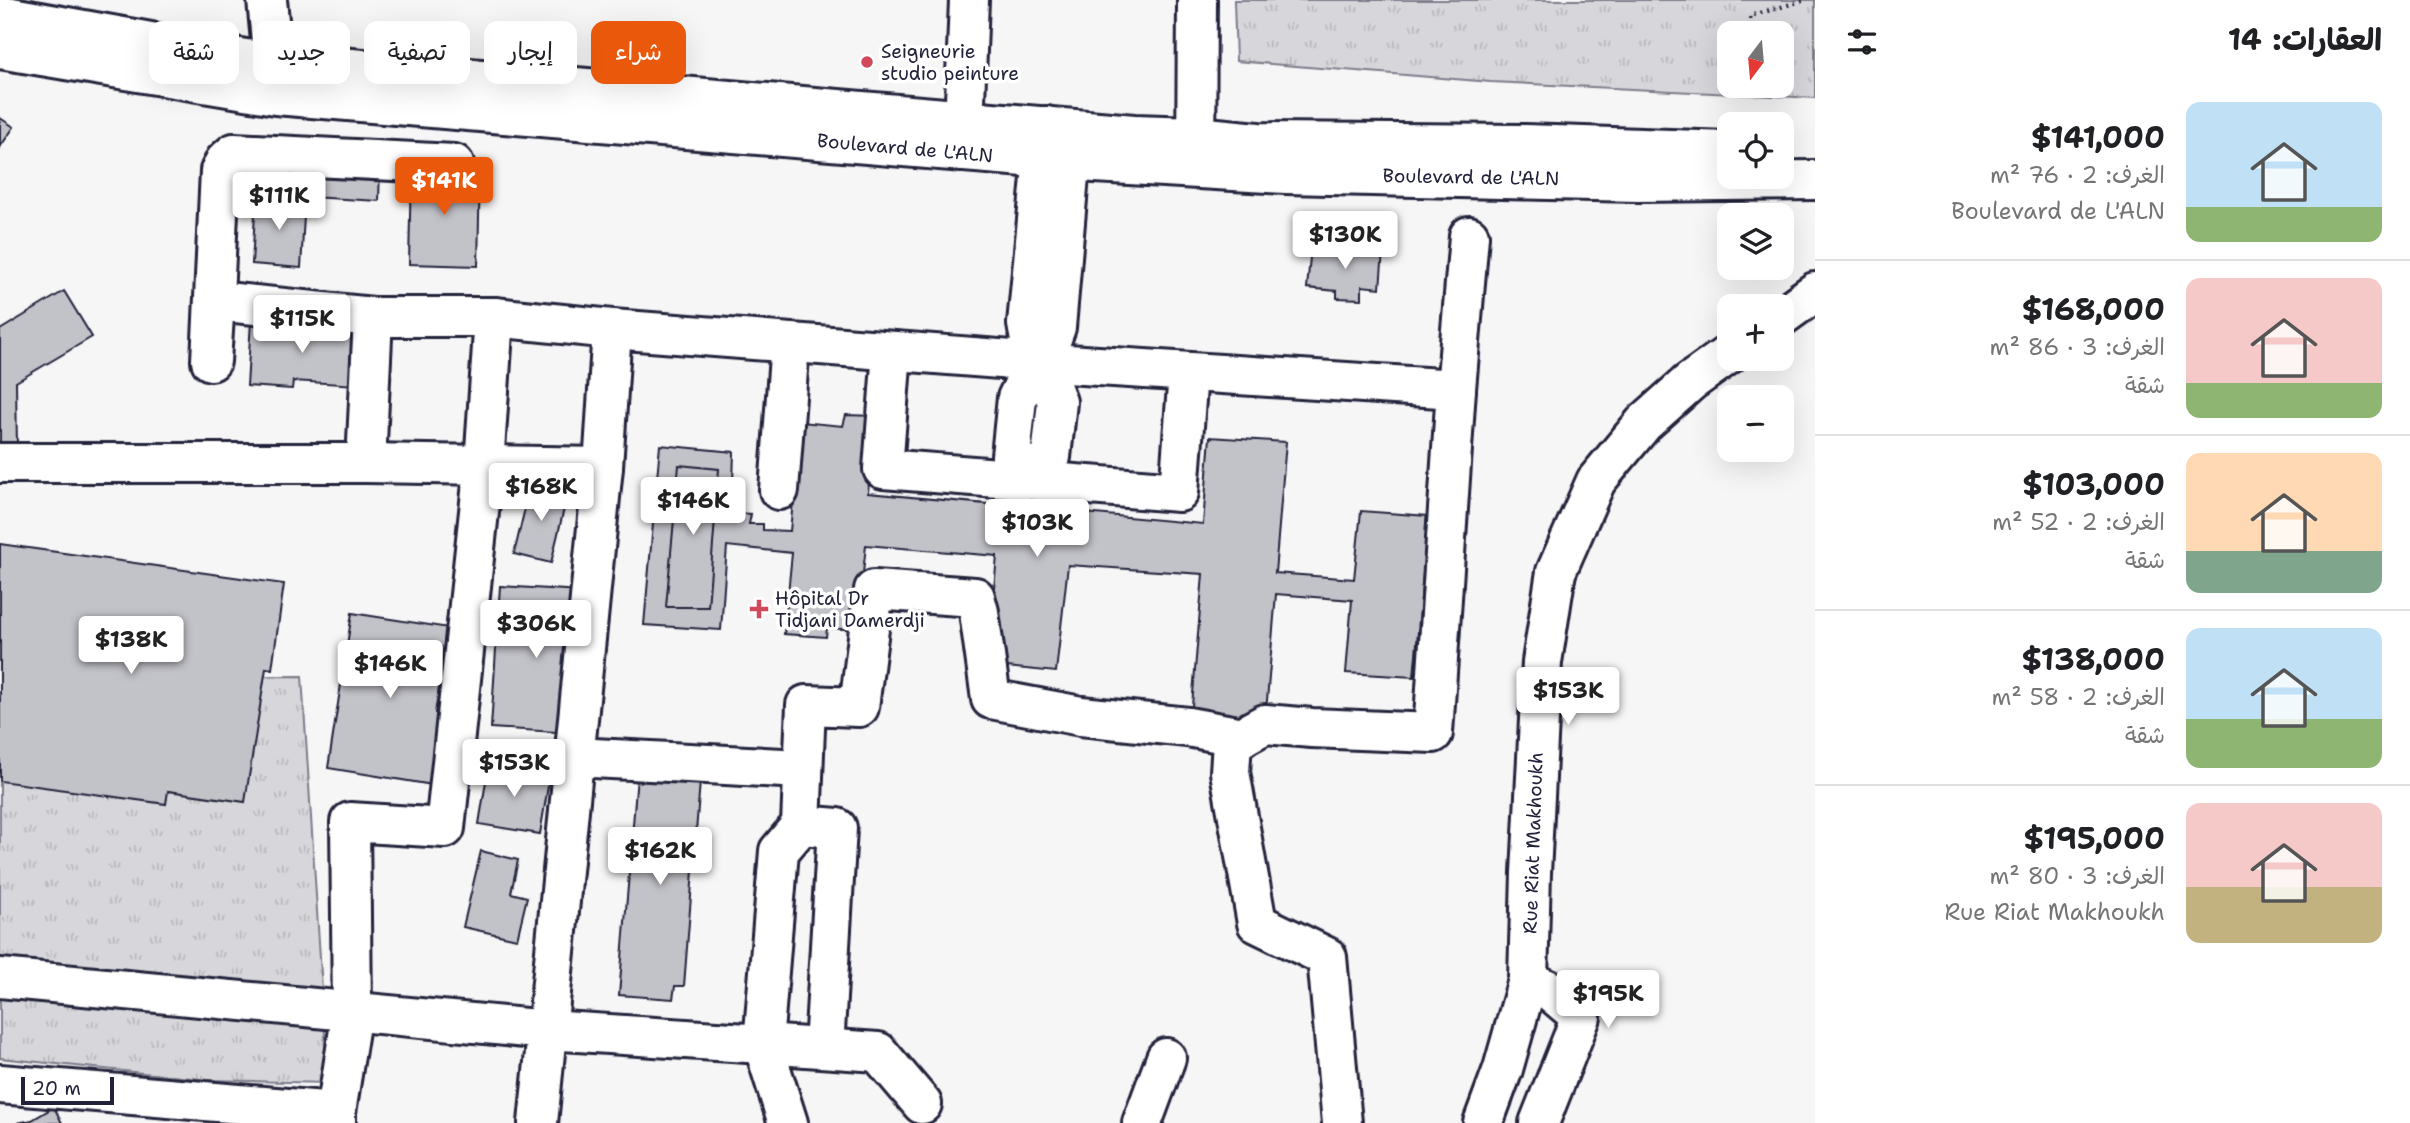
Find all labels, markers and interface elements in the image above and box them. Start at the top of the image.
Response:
text: العقارات: 14 [2228,19,2382,60]
chip: شقة [149,21,239,84]
chip: جديد [253,21,350,84]
chip: تصفية [364,21,470,84]
chip: إيجار [484,21,577,84]
chip: شراء [591,21,686,84]
north arrow [1717,21,1794,98]
map controls [1717,21,1794,462]
icon: filters [1843,23,1881,61]
place label: Seigneurie studio peinture [881,39,1019,86]
marker: Seigneurie studio peinture [859,54,875,70]
button: locate [1717,112,1794,189]
text: $141,000 [2031,117,2165,158]
street label: Boulevard de L'ALN [816,128,994,168]
icon: home [2242,130,2326,214]
pin: $141K [395,158,493,217]
text: الغرف: 2 · 76 m² [1990,160,2165,190]
street label: Boulevard de L'ALN [1383,163,1559,191]
text: $141K [411,165,477,195]
pin: $111K [230,173,328,232]
text: $111K [249,180,309,210]
text: Boulevard de L'ALN [1951,196,2165,226]
button: layers [1717,203,1794,280]
pin: $130K [1296,212,1394,271]
text: $130K [1309,219,1381,249]
text: $168,000 [2021,289,2165,330]
button: + [1717,294,1794,371]
pin: $115K [253,296,351,355]
text: $115K [269,303,335,333]
icon: home [2242,306,2326,390]
text: الغرف: 3 · 86 m² [1990,332,2165,362]
text: شقة [2125,370,2165,400]
button: − [1717,385,1794,462]
pin: $168K [492,463,590,523]
text: $103,000 [2022,464,2165,505]
text: $168K [505,471,577,501]
pin: $146K [644,477,742,537]
icon: home [2242,481,2326,565]
text: $146K [657,485,729,515]
pin: $103K [988,500,1086,559]
text: $103K [1001,507,1073,537]
text: الغرف: 2 · 52 m² [1992,507,2165,537]
text: شقة [2125,545,2165,575]
place label: Hôpital Dr Tidjani Damerdji [775,586,925,633]
marker: Hôpital Dr Tidjani Damerdji [749,599,769,619]
pin: $306K [487,600,585,660]
text: $306K [496,608,576,638]
pin: $138K [82,616,180,676]
text: $138K [95,624,167,654]
text: $138,000 [2021,639,2165,680]
pin: $146K [341,640,439,700]
text: $146K [354,648,426,678]
icon: home [2242,656,2326,740]
pin: $153K [1519,668,1617,727]
text: $153K [1532,675,1604,705]
text: الغرف: 2 · 58 m² [1991,682,2165,712]
text: شقة [2125,720,2165,750]
pin: $153K [465,740,563,799]
text: $153K [478,747,550,777]
street label: Rue Riat Makhoukh [1517,752,1549,934]
text: $195,000 [2023,818,2165,859]
pin: $162K [611,828,709,887]
icon: home [2242,831,2326,915]
text: $162K [624,835,696,865]
text: الغرف: 3 · 80 m² [1989,861,2165,891]
text: Rue Riat Makhoukh [1945,897,2165,927]
pin: $195K [1559,970,1657,1030]
text: $195K [1572,978,1644,1008]
scale bar [21,1074,114,1106]
text: 20 m [32,1076,81,1101]

